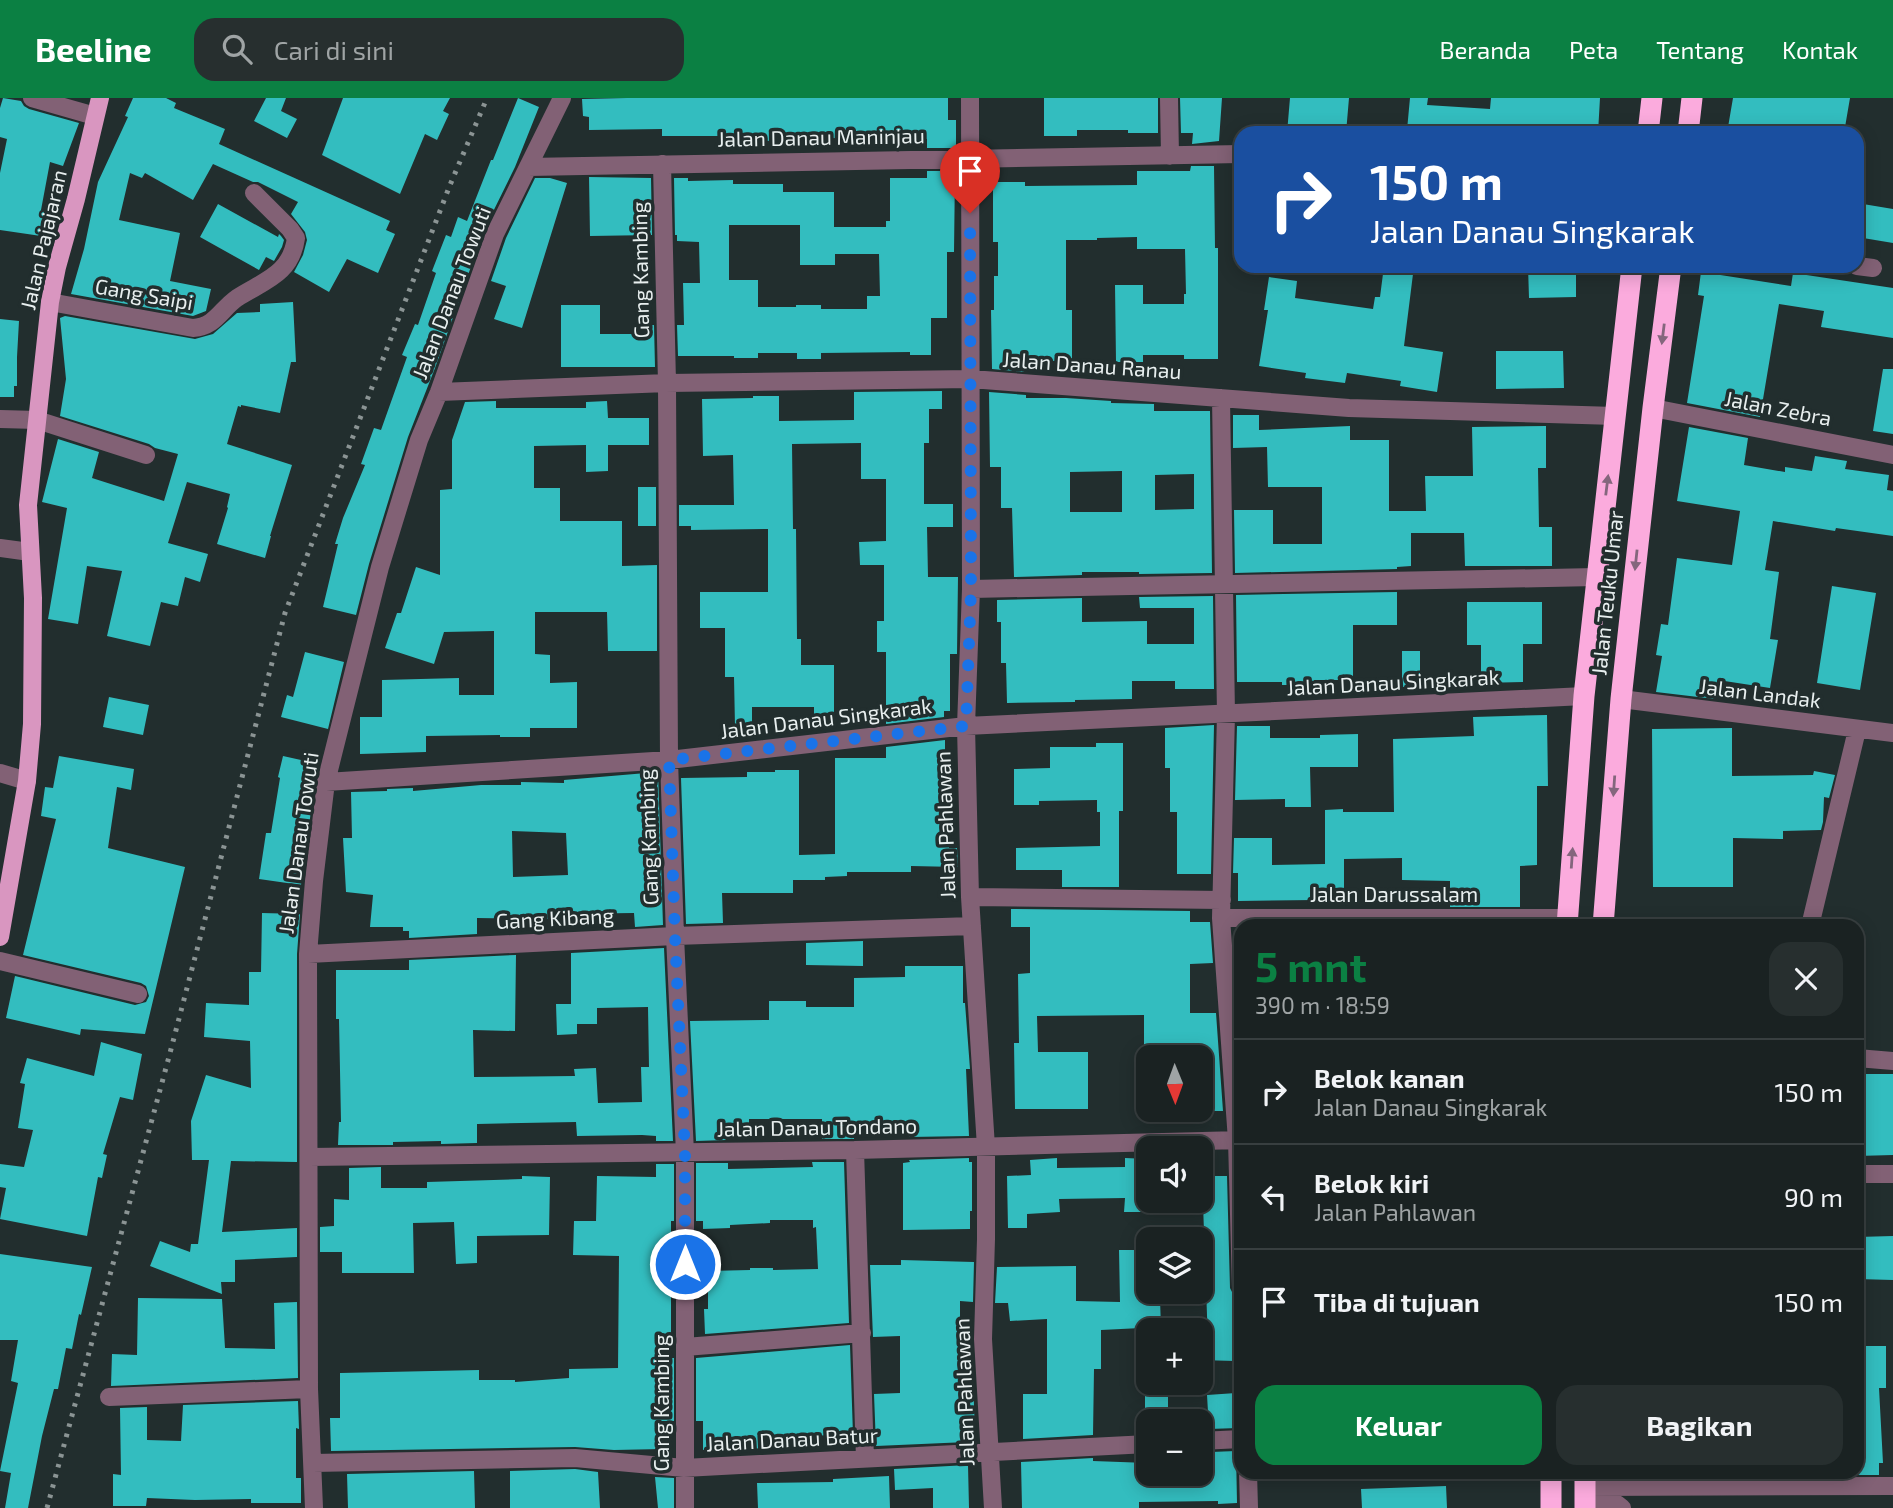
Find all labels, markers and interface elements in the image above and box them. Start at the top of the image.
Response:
search box [194,18,684,81]
text: Beeline [35,29,152,69]
icon: search [218,30,256,68]
text: Cari di sini [274,34,394,65]
text: Beranda [1440,35,1531,64]
text: Peta [1569,35,1618,64]
text: Tentang [1656,35,1744,64]
text: Kontak [1782,35,1858,64]
street label: Jalan Danau Maninjau [717,122,925,152]
pin [940,141,1000,213]
text: 150 m [1370,151,1503,210]
icon: arrive [951,152,989,190]
icon: right [1255,154,1346,245]
street label: Jalan Pajajaran [14,167,72,312]
street label: Gang Kambing [626,201,653,339]
street label: Jalan Danau Towuti [406,203,495,382]
text: Jalan Danau Singkarak [1370,211,1694,249]
street label: Gang Saipi [93,273,195,314]
one-way arrow [1657,323,1668,345]
street label: Jalan Danau Ranau [1002,346,1182,383]
street label: Jalan Zebra [1723,385,1834,430]
one-way arrow [1601,474,1612,496]
street label: Jalan Teuku Umar [1585,509,1628,677]
one-way arrow [1631,549,1642,571]
street label: Jalan Danau Singkarak [1286,663,1500,700]
street label: Jalan Landak [1698,673,1823,712]
street label: Jalan Danau Singkarak [719,692,933,743]
street label: Jalan Danau Towuti [272,750,323,935]
street label: Jalan Pahlawan [929,751,960,899]
street label: Gang Kambing [633,768,662,906]
one-way arrow [1608,775,1619,797]
one-way arrow [1566,846,1577,868]
street label: Jalan Darussalam [1310,881,1478,906]
street label: Gang Kibang [495,902,615,933]
text: 5 mnt [1255,940,1367,990]
button: close [1769,942,1843,1016]
text: 390 m · 18:59 [1255,991,1390,1019]
north arrow [1136,1045,1213,1122]
map controls [1136,1045,1213,1486]
text: Belok kanan [1314,1062,1465,1093]
icon: right [1255,1073,1293,1111]
text: 150 m [1774,1076,1843,1107]
text: Jalan Danau Singkarak [1314,1093,1547,1121]
street label: Jalan Danau Tondano [717,1112,917,1141]
button: sound [1136,1136,1213,1213]
text: Belok kiri [1314,1167,1429,1198]
icon: left [1255,1178,1293,1216]
text: 90 m [1784,1181,1843,1212]
text: Jalan Pahlawan [1314,1198,1476,1226]
position arrow [648,1227,722,1301]
button: layers [1136,1227,1213,1304]
icon: arrive [1255,1283,1293,1321]
text: Tiba di tujuan [1314,1286,1480,1317]
text: 150 m [1774,1286,1843,1317]
street label: Jalan Pahlawan [948,1318,979,1466]
button: + [1136,1318,1213,1395]
street label: Gang Kambing [648,1334,673,1471]
button: Keluar [1255,1385,1542,1465]
button: Bagikan [1556,1385,1843,1465]
button: − [1136,1409,1213,1486]
street label: Jalan Danau Batur [705,1421,879,1455]

